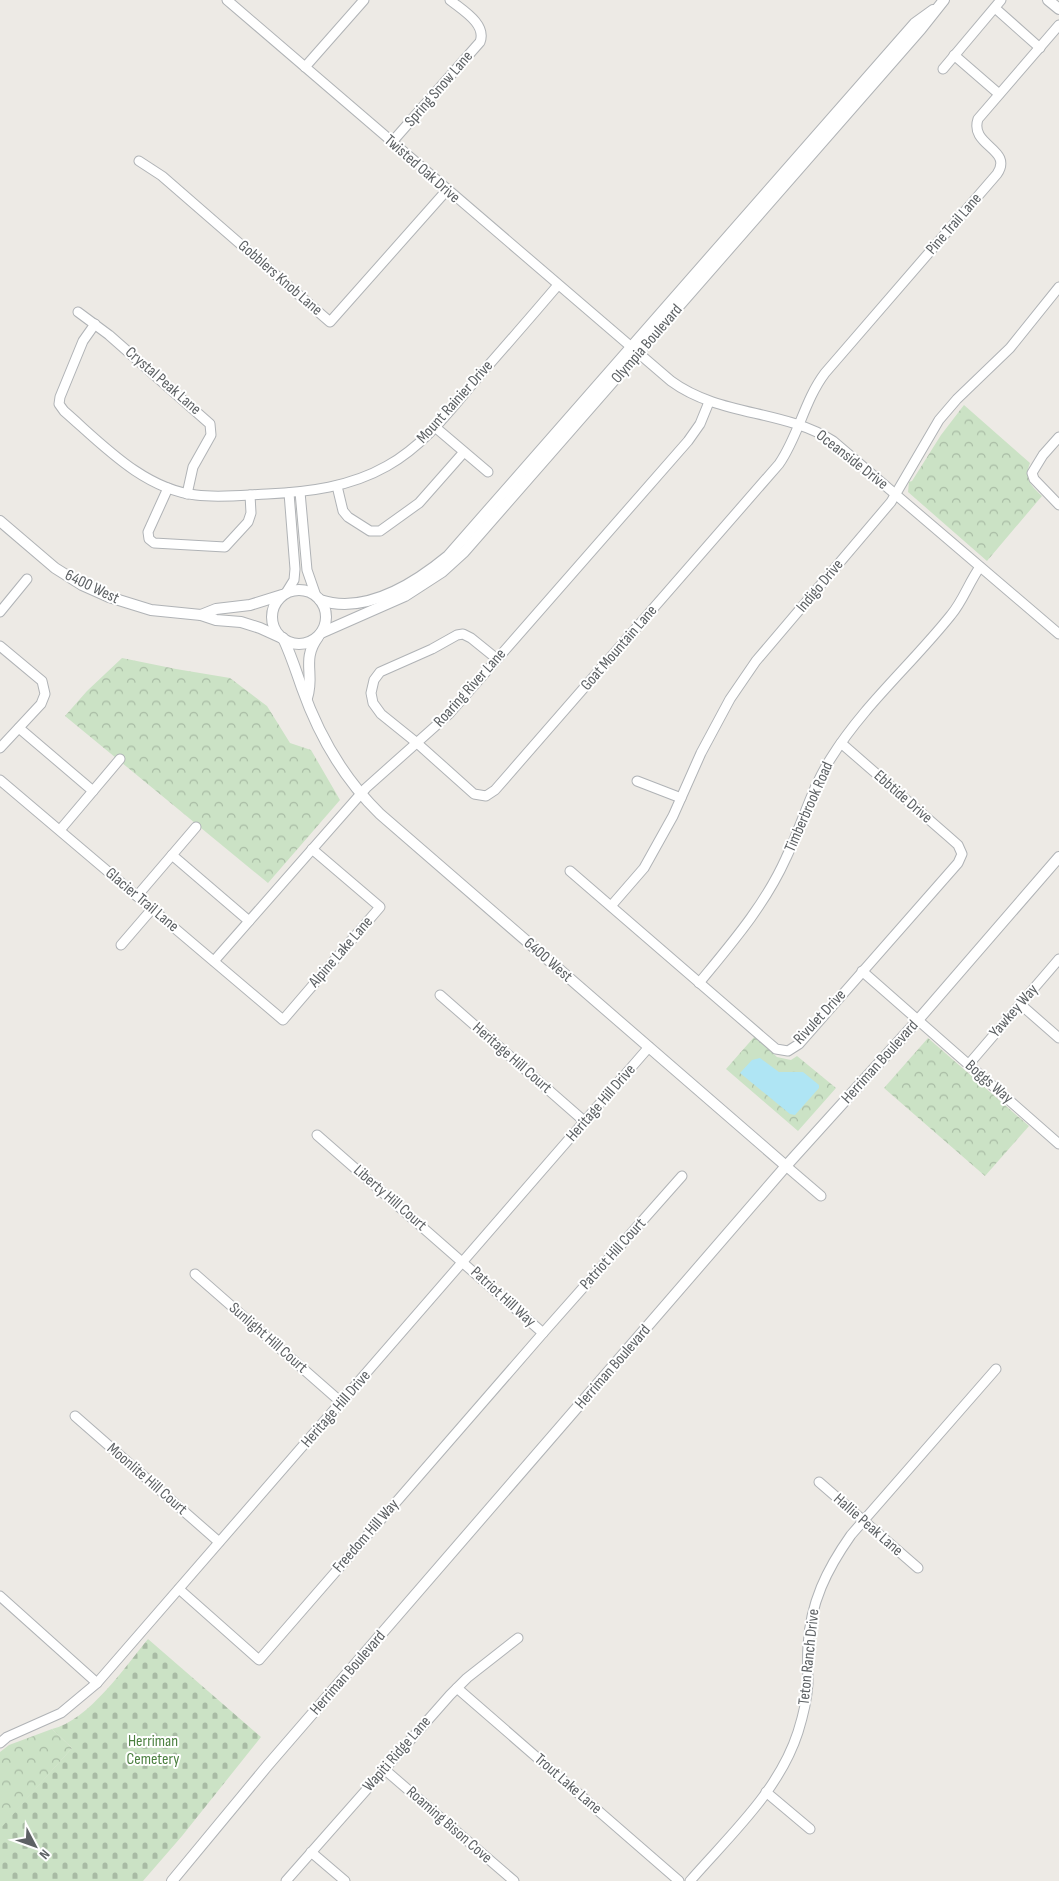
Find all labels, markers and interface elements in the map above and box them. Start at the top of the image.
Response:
street label: Spring Snow Lane [401,47,477,131]
street label: Twisted Oak Drive [380,131,464,207]
street label: Pine Trail Lane [922,189,986,259]
street label: Gobblers Knob Lane [234,236,326,320]
street label: Olympia Boulevard [608,301,686,387]
street label: Crystal Peak Lane [121,343,205,419]
street label: Mount Rainier Drive [413,357,497,447]
street label: Oceanside Drive [812,426,892,494]
street label: Indigo Drive [792,556,848,616]
street label: 6400 West [62,566,122,608]
street label: Goat Mountain Lane [577,601,661,695]
street label: Roaring River Lane [430,645,510,731]
street label: Timberbrook Road [781,759,837,855]
street label: Ebbtide Drive [870,766,936,828]
street label: Glacier Trail Lane [102,864,182,936]
street label: Alpine Lake Lane [304,913,377,992]
street label: 6400 West [520,934,576,986]
street label: Yawkey Way [986,981,1042,1041]
street label: Rivulet Drive [790,986,850,1048]
street label: Herriman Boulevard [838,1016,922,1108]
street label: Heritage Hill Court [469,1018,556,1098]
street label: Boggs Way [961,1056,1017,1108]
street label: Heritage Hill Drive [562,1061,640,1145]
street label: Liberty Hill Court [350,1161,431,1235]
street label: Patriot Hill Court [576,1214,650,1294]
street label: Patriot Hill Way [467,1263,539,1331]
street label: Sunlight Hill Court [225,1299,311,1377]
street label: Herriman Boulevard [571,1321,655,1413]
street label: Heritage Hill Drive [297,1367,375,1451]
street label: Moonlite Hill Court [103,1439,191,1519]
street label: Hallie Peak Lane [829,1490,907,1560]
street label: Freedom Hill Way [329,1495,403,1577]
street label: Teton Ranch Drive [795,1608,823,1706]
street label: Herriman Boulevard [306,1627,390,1719]
street label: Wapiti Ridge Lane [359,1712,435,1796]
park label: Herriman Cemetery [127,1732,179,1769]
street label: Trout Lake Lane [531,1750,605,1818]
street label: Roaming Bison Cove [402,1783,496,1867]
north arrow [10,1821,60,1871]
text: N [36,1846,53,1863]

